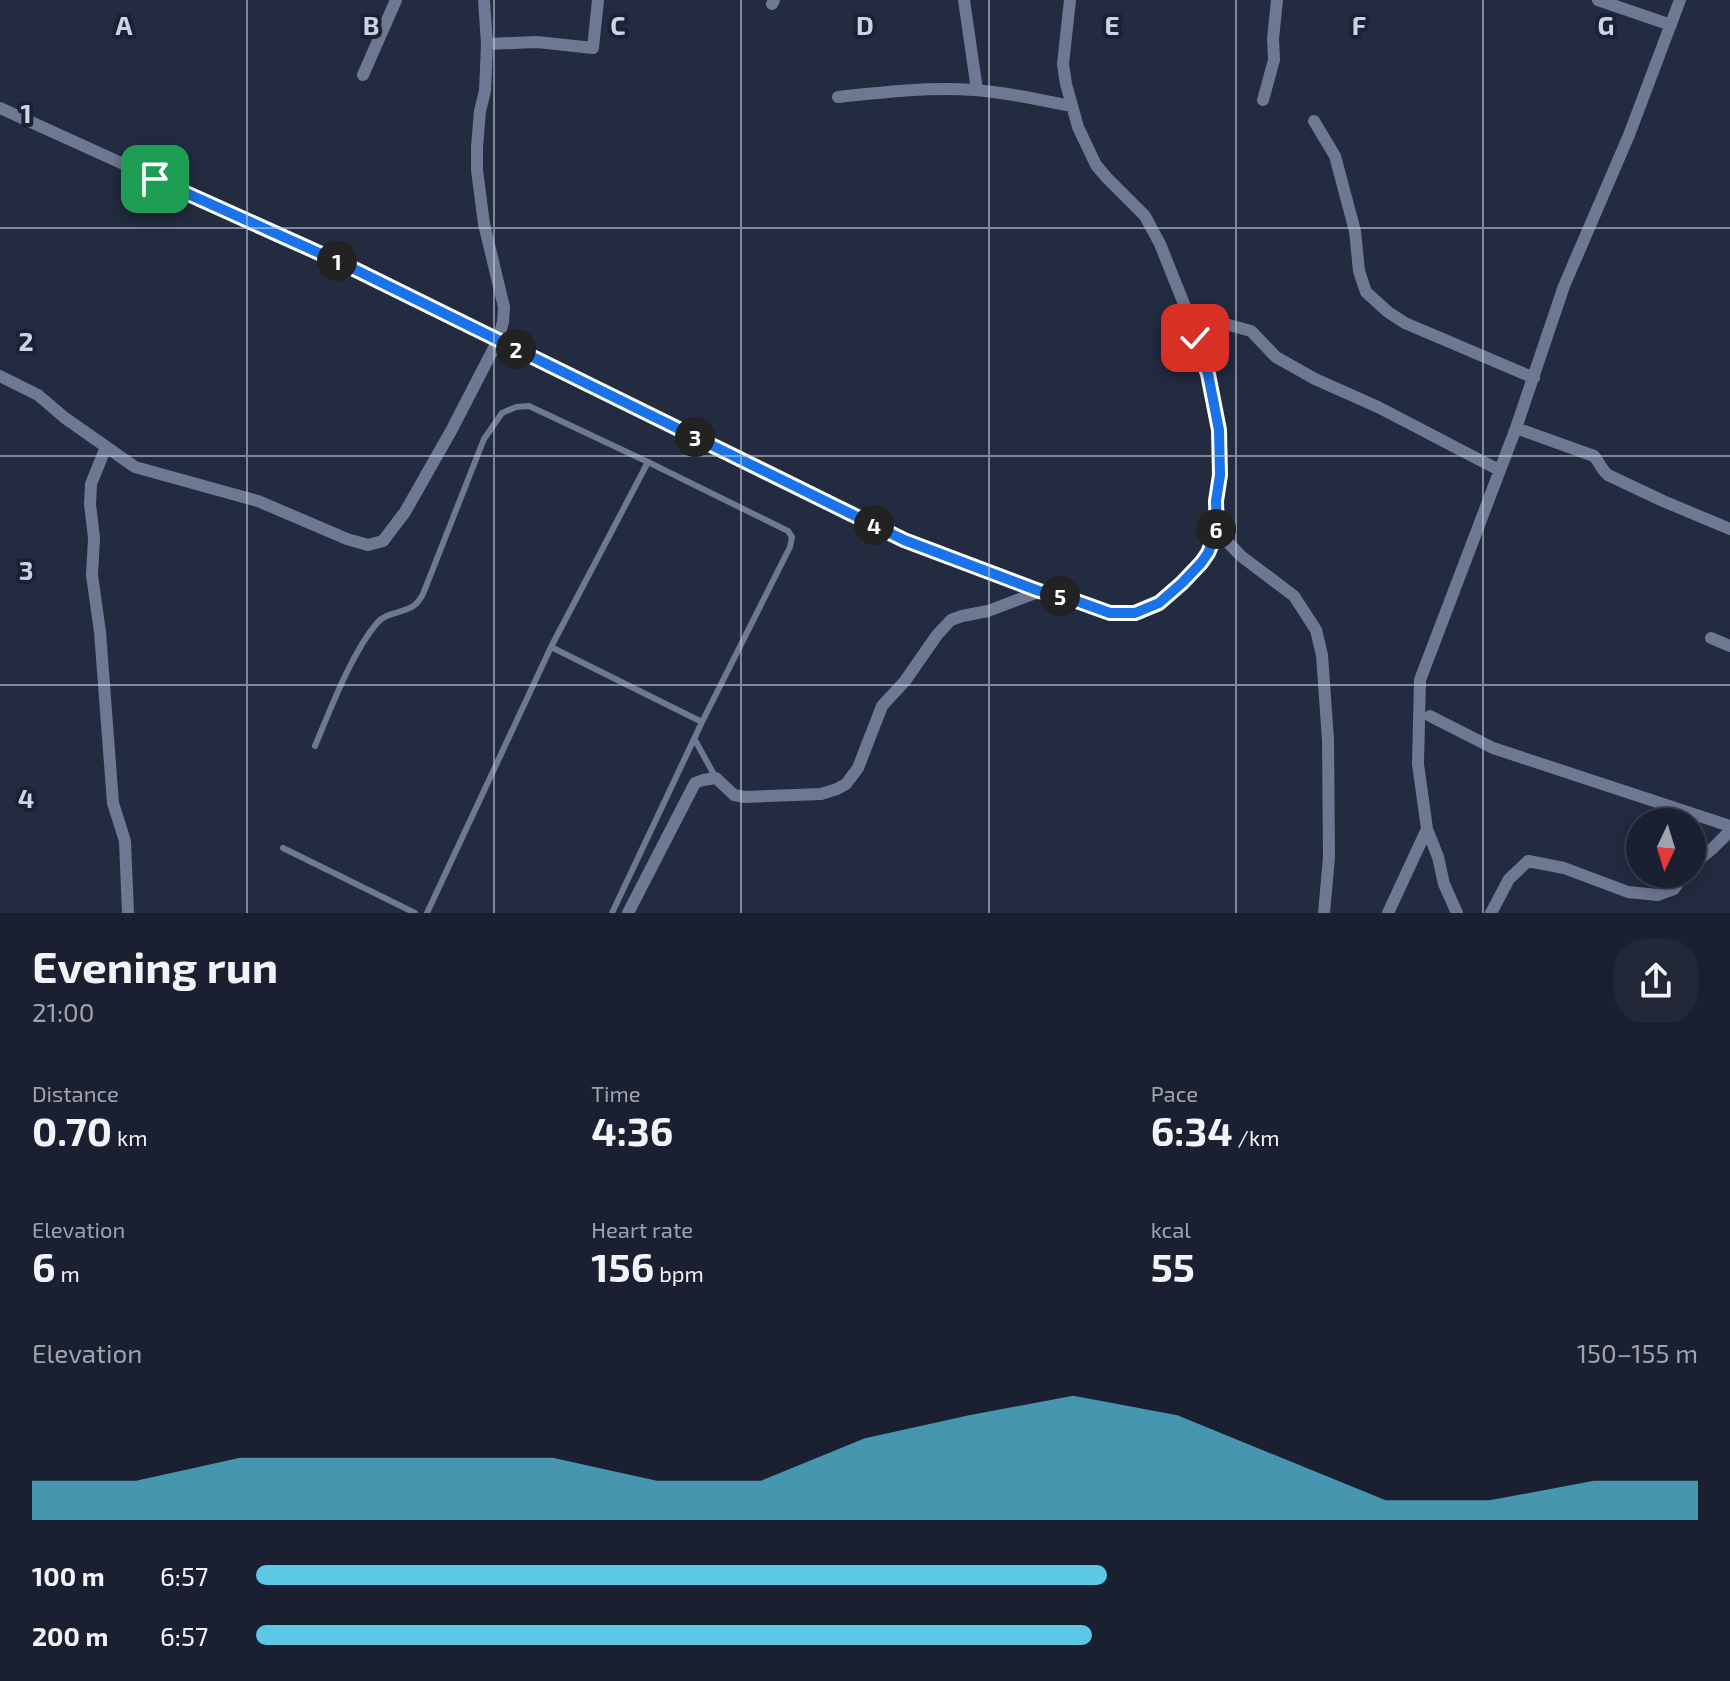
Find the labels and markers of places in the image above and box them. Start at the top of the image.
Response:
pin [121,145,189,213]
pin: 1 [317,241,357,281]
pin [1161,304,1229,372]
pin: 2 [496,329,536,369]
pin: 3 [675,417,715,457]
pin: 4 [854,505,894,545]
pin: 6 [1196,509,1236,549]
pin: 5 [1040,576,1080,616]

